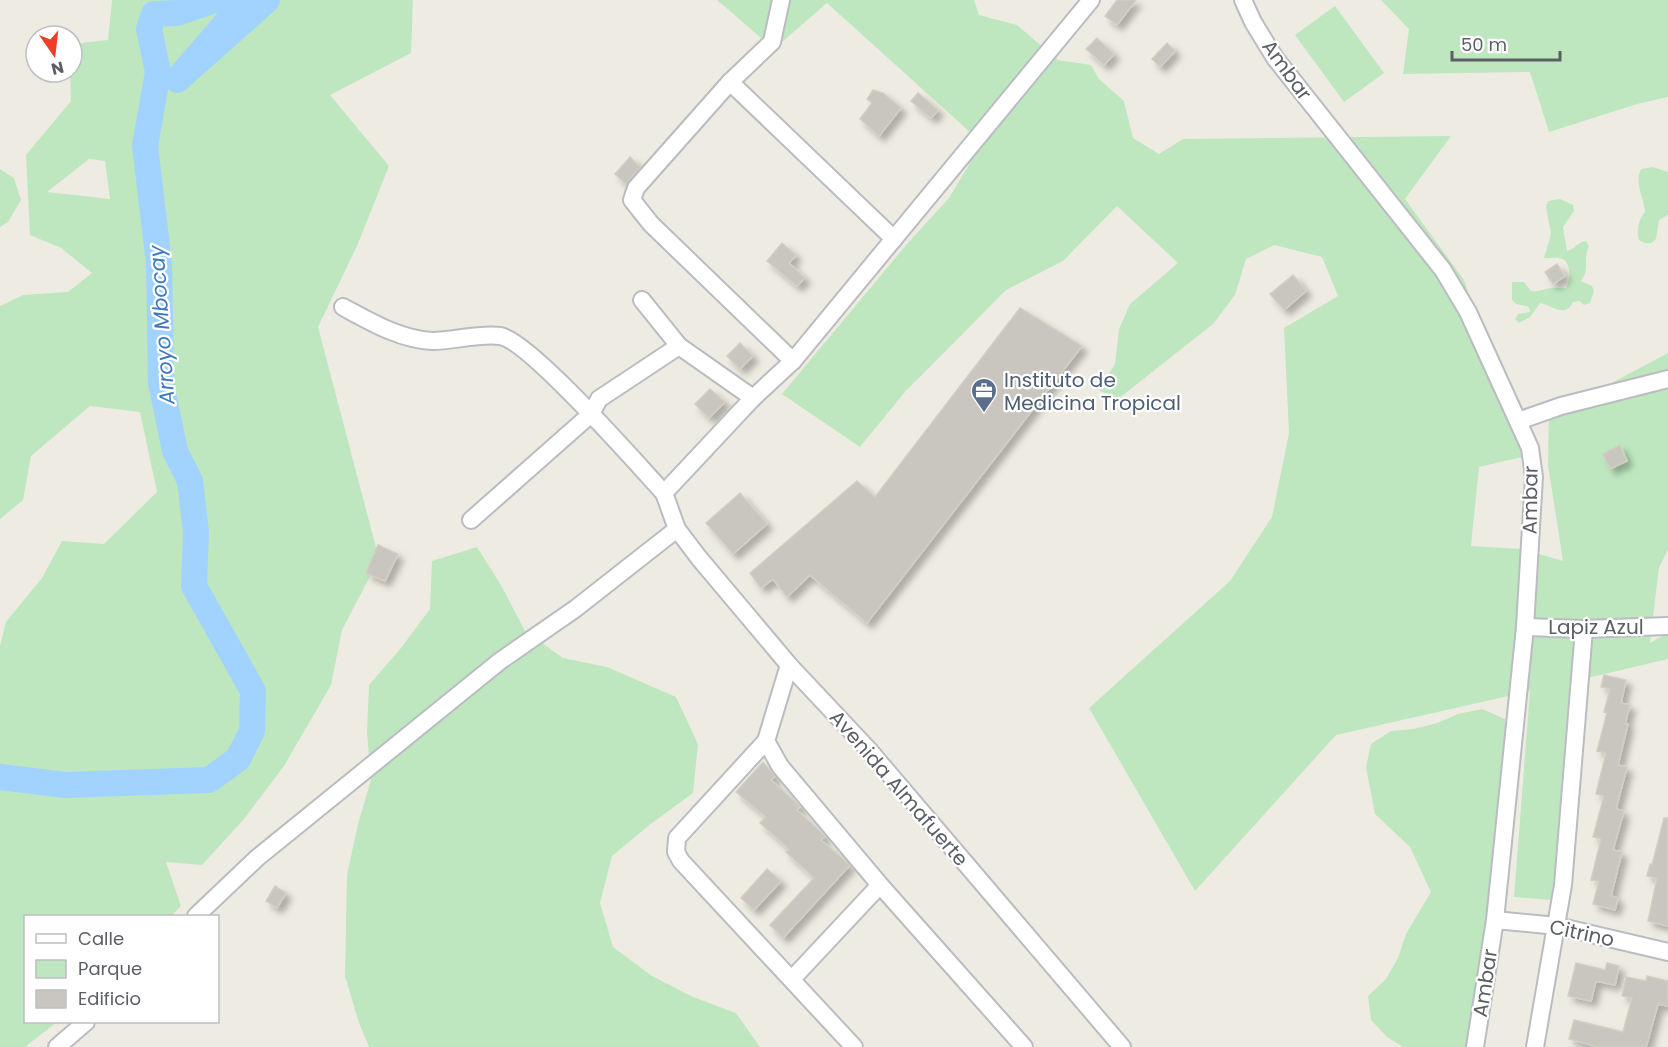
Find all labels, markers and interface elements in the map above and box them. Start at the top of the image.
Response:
north arrow [24,24,84,84]
scale bar [1452,24,1560,62]
text: 50 m [1461,32,1507,57]
street label: Ambar [1256,34,1318,106]
text: N [49,55,66,81]
water label: Arroyo Mbocay [141,243,182,406]
place label: Instituto de Medicina Tropical [1004,366,1181,417]
office icon: Instituto de Medicina Tropical [969,376,999,414]
street label: Ambar [1515,465,1545,535]
street label: Lapiz Azul [1548,613,1644,641]
street label: Avenida Almafuerte [823,704,975,872]
street label: Citrino [1547,912,1617,954]
legend [24,915,219,1023]
text: Calle [78,926,124,951]
street label: Ambar [1466,947,1504,1019]
text: Parque [78,956,142,981]
text: Edificio [78,986,141,1011]

